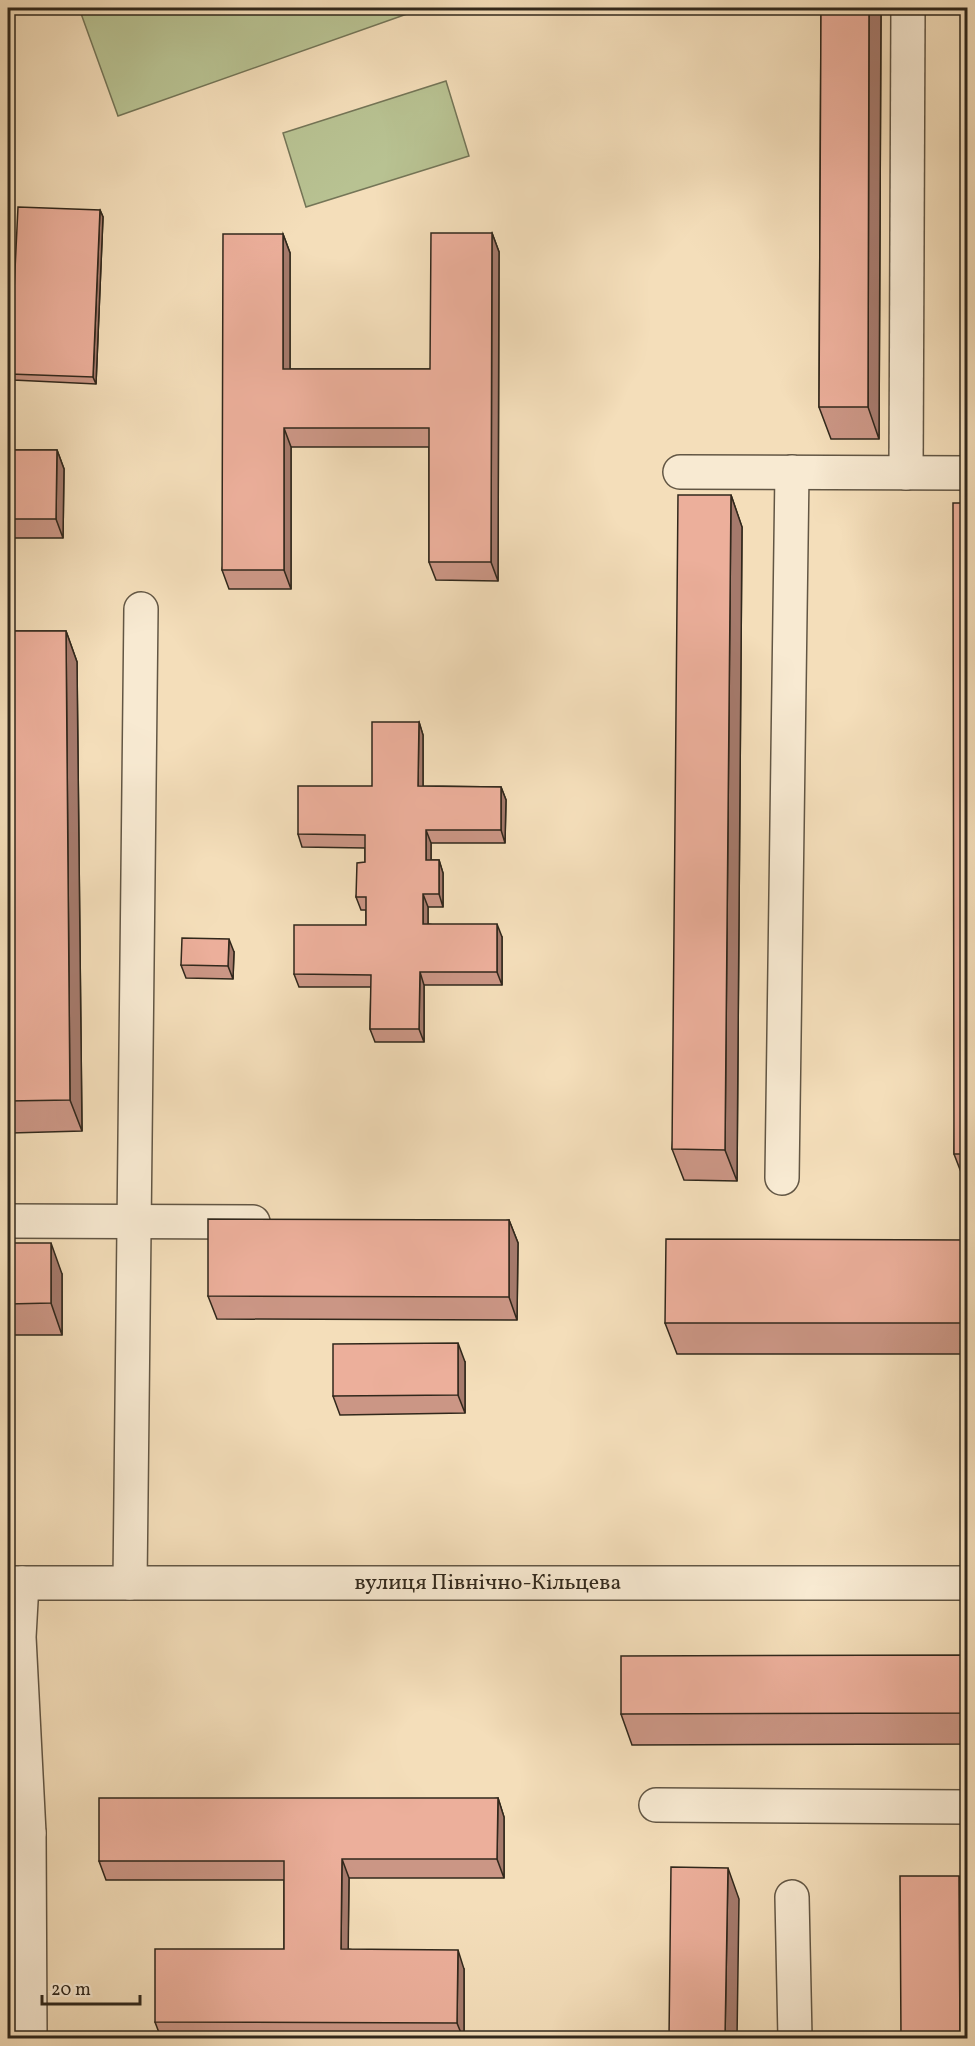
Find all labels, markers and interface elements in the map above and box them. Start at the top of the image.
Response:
street label: вулиця Північно-Кільцева [355,1568,621,1599]
scale bar [42,1968,140,2006]
text: 20 m [51,1978,91,2003]

